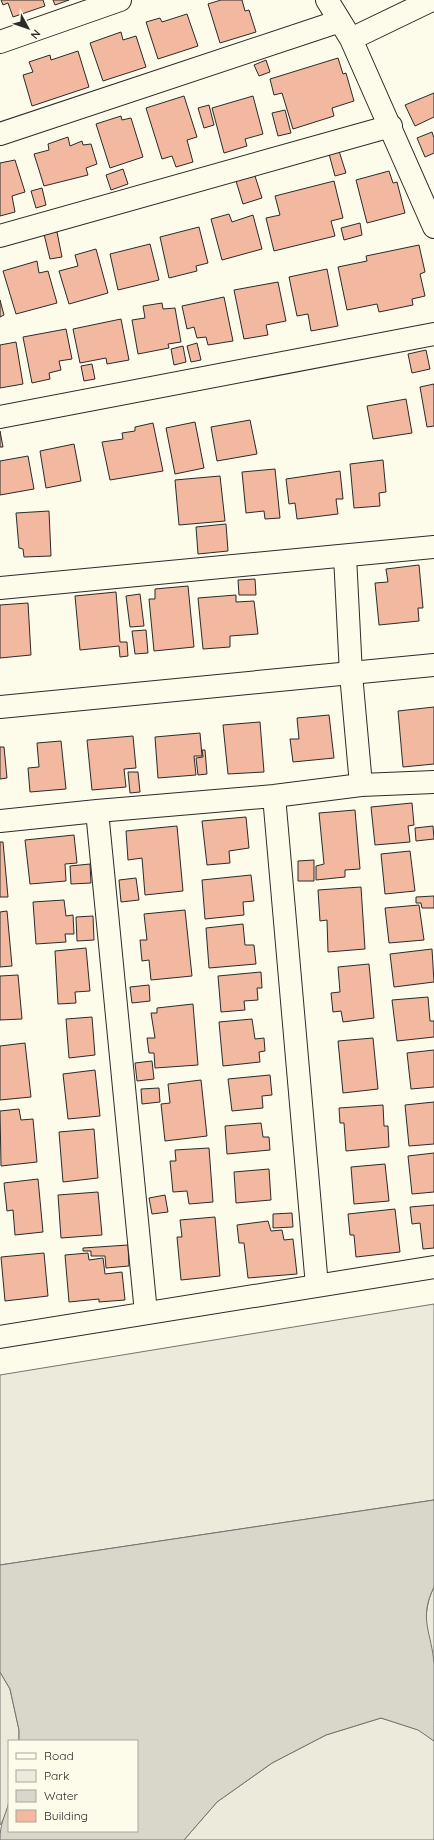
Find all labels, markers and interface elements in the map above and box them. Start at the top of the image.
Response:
north arrow [8,8,48,48]
text: N [28,27,44,42]
legend [8,1740,138,1832]
text: Road [44,1748,74,1763]
text: Park [44,1768,69,1783]
text: Water [44,1788,79,1803]
text: Building [44,1808,88,1823]

